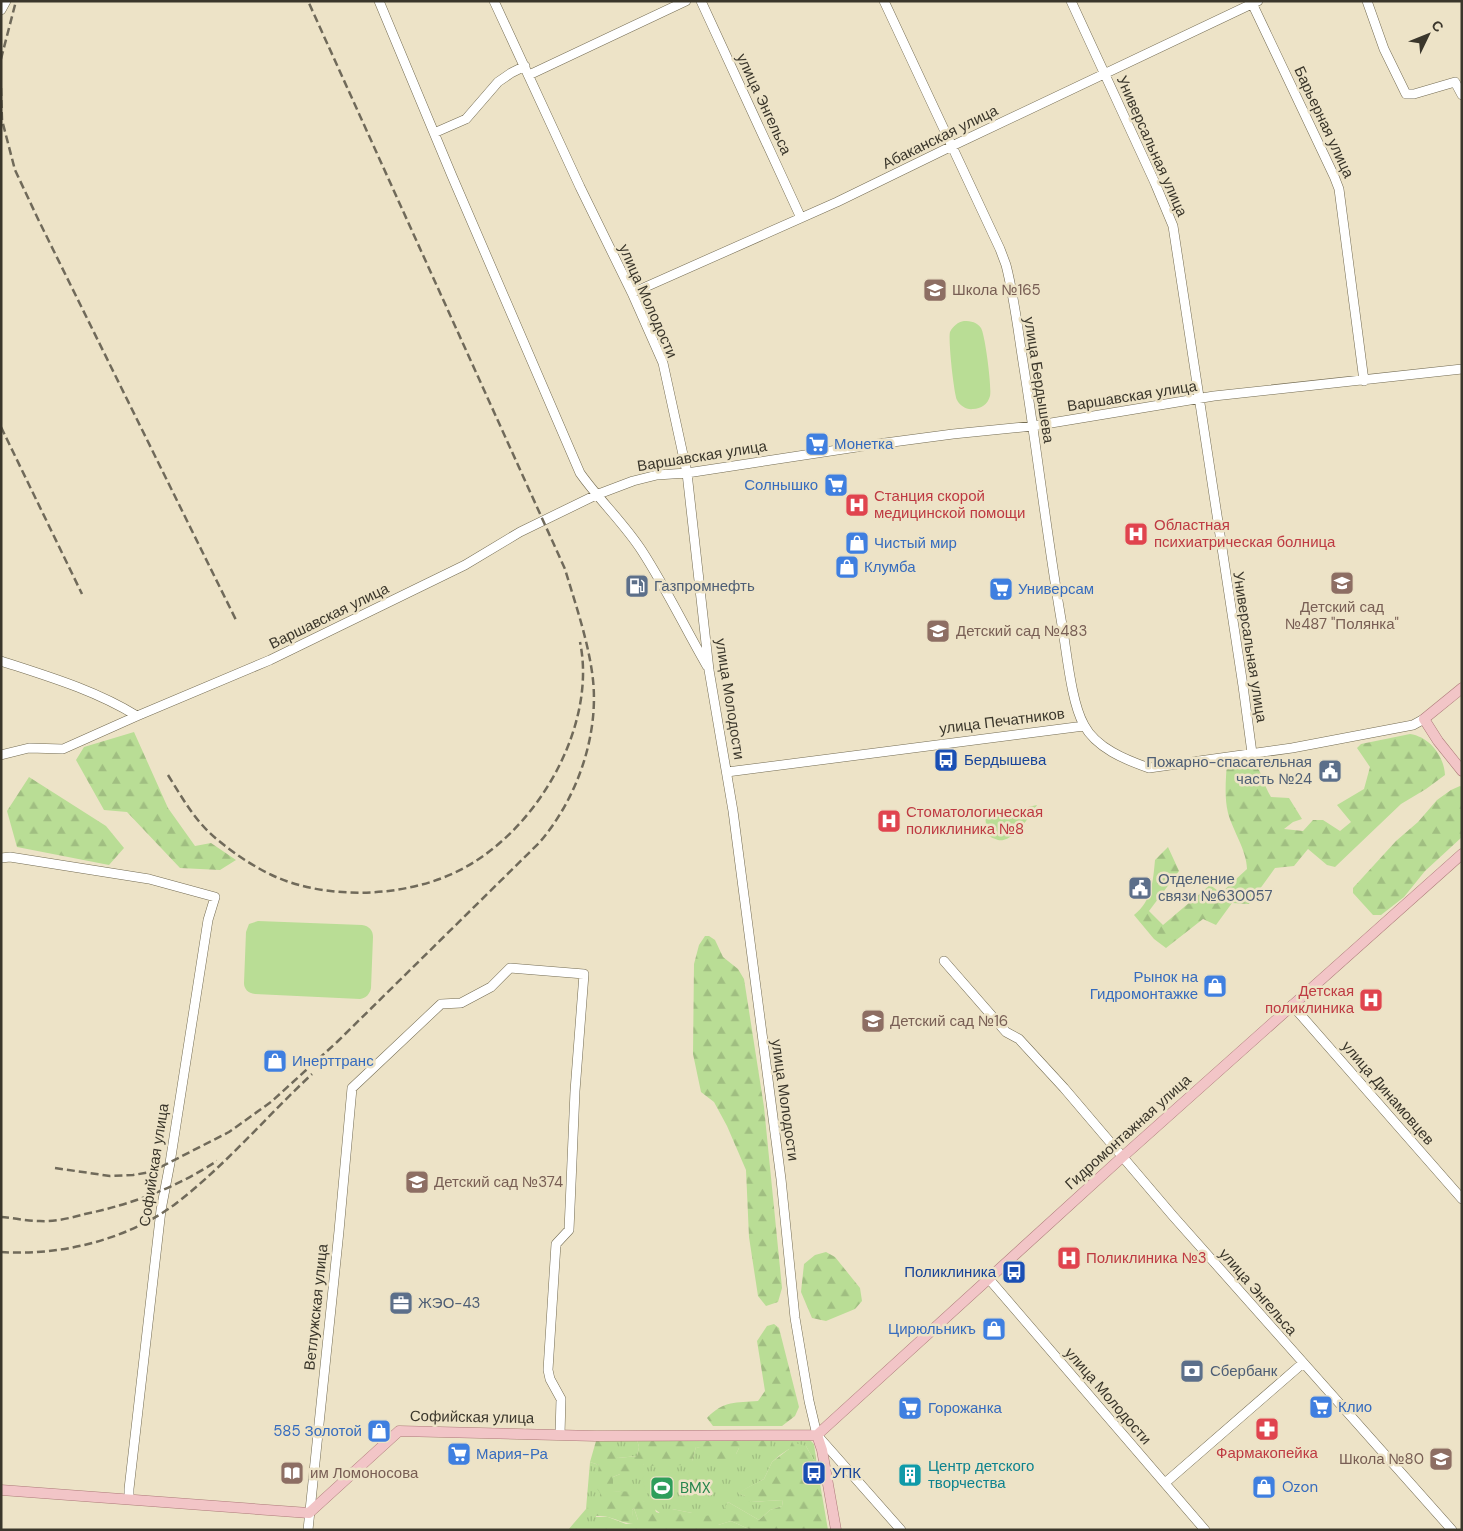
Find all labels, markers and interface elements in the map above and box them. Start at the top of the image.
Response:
north arrow [1403,10,1453,60]
text: С [1427,16,1448,36]
street label: улица Энгельса [732,50,797,159]
street label: Барьерная улица [1289,63,1359,182]
street label: Универсальная улица [1112,72,1192,220]
street label: Абаканская улица [879,100,1002,174]
street label: улица Молодости [614,241,682,361]
school or university icon: Школа №165 [922,277,948,303]
place label: Школа №165 [952,280,1041,300]
street label: улица Бердышева [1019,315,1059,445]
street label: Варшавская улица [1066,376,1199,416]
supermarket icon: Монетка [804,431,830,457]
place label: Монетка [834,434,894,454]
street label: Варшавская улица [636,436,769,476]
supermarket icon: Солнышко [823,472,849,498]
place label: Солнышко [744,475,818,495]
place label: Станция скорой медицинской помощи [874,486,1026,523]
hospital icon: Станция скорой медицинской помощи [844,492,870,518]
place label: Областная психиатрическая болница [1154,515,1336,552]
hospital icon: Областная психиатрическая болница [1123,521,1149,547]
shop icon: Чистый мир [844,530,870,556]
place label: Чистый мир [874,533,957,553]
shop icon: Клумба [834,554,860,580]
place label: Клумба [864,557,916,577]
street label: Универсальная улица [1228,570,1272,724]
school or university icon: Детский сад №487 "Полянка" [1329,570,1355,596]
fuel station icon: Газпромнефть [624,573,650,599]
place label: Газпромнефть [654,576,755,596]
supermarket icon: Универсам [988,576,1014,602]
street label: Варшавская улица [266,578,393,654]
place label: Универсам [1018,579,1094,599]
place label: Детский сад №487 "Полянка" [1285,597,1399,634]
school or university icon: Детский сад №483 [925,618,951,644]
place label: Детский сад №483 [956,621,1087,641]
street label: улица Молодости [711,637,749,761]
street label: улица Печатников [938,703,1066,739]
bus stop icon: Бердышева [933,747,959,773]
place label: Бердышева [964,750,1047,770]
place label: Пожарно-спасательная часть №24 [1146,752,1312,789]
public building icon: Пожарно-спасательная часть №24 [1317,758,1343,784]
place label: Стоматологическая поликлиника №8 [906,802,1043,839]
hospital icon: Стоматологическая поликлиника №8 [876,808,902,834]
place label: Отделение связи №630057 [1158,869,1272,906]
public building icon: Отделение связи №630057 [1127,875,1153,901]
place label: Рынок на Гидромонтажке [1090,967,1199,1004]
shop icon: Рынок на Гидромонтажке [1202,973,1228,999]
place label: Детская поликлиника [1265,981,1355,1018]
hospital icon: Детская поликлиника [1358,987,1384,1013]
school or university icon: Детский сад №16 [860,1008,886,1034]
place label: Детский сад №16 [890,1011,1008,1031]
street label: улица Динамовцев [1337,1037,1439,1149]
street label: улица Молодости [767,1038,803,1162]
shop icon: Инерттранс [262,1048,288,1074]
place label: Инерттранс [292,1051,374,1071]
street label: Гидромонтажная улица [1061,1070,1196,1194]
street label: Софийская улица [134,1101,174,1228]
school or university icon: Детский сад №374 [404,1169,430,1195]
place label: Детский сад №374 [434,1172,563,1192]
street label: Ветлужская улица [299,1242,333,1371]
street label: улица Энгельса [1214,1244,1302,1340]
hospital icon: Поликлиника №3 [1056,1245,1082,1271]
place label: Поликлиника №3 [1086,1248,1207,1268]
bus stop icon: Поликлиника [1001,1259,1027,1285]
place label: Поликлиника [904,1262,997,1282]
office icon: ЖЭО-43 [388,1290,414,1316]
place label: ЖЭО-43 [418,1293,480,1313]
shop icon: Цирюльникъ [981,1316,1007,1342]
place label: Цирюльникъ [888,1319,976,1339]
street label: улица Молодости [1060,1343,1156,1449]
bank icon: Сбербанк [1179,1358,1205,1384]
place label: Сбербанк [1210,1361,1278,1381]
supermarket icon: Клио [1308,1394,1334,1420]
supermarket icon: Горожанка [897,1395,923,1421]
place label: Клио [1338,1397,1372,1417]
place label: Горожанка [928,1398,1003,1418]
street label: Софийская улица [410,1406,535,1428]
pharmacy icon: Фармакопейка [1254,1416,1280,1442]
shop icon: 585 Золотой [366,1418,392,1444]
place label: 585 Золотой [273,1421,362,1441]
supermarket icon: Мария-Ра [446,1441,472,1467]
place label: Фармакопейка [1216,1443,1319,1463]
place label: Мария-Ра [476,1444,548,1464]
school or university icon: Школа №80 [1428,1446,1454,1472]
place label: Школа №80 [1339,1449,1424,1469]
place label: Центр детского творчества [928,1456,1034,1493]
library icon: им Ломоносова [279,1460,305,1486]
bus stop icon: УПК [801,1460,827,1486]
building icon: Центр детского творчества [897,1462,923,1488]
place label: им Ломоносова [310,1463,419,1483]
place label: УПК [832,1463,861,1483]
shop icon: Ozon [1251,1474,1277,1500]
sports icon: BMX [649,1475,675,1501]
place label: Ozon [1282,1477,1318,1497]
place label: BMX [680,1478,711,1498]

